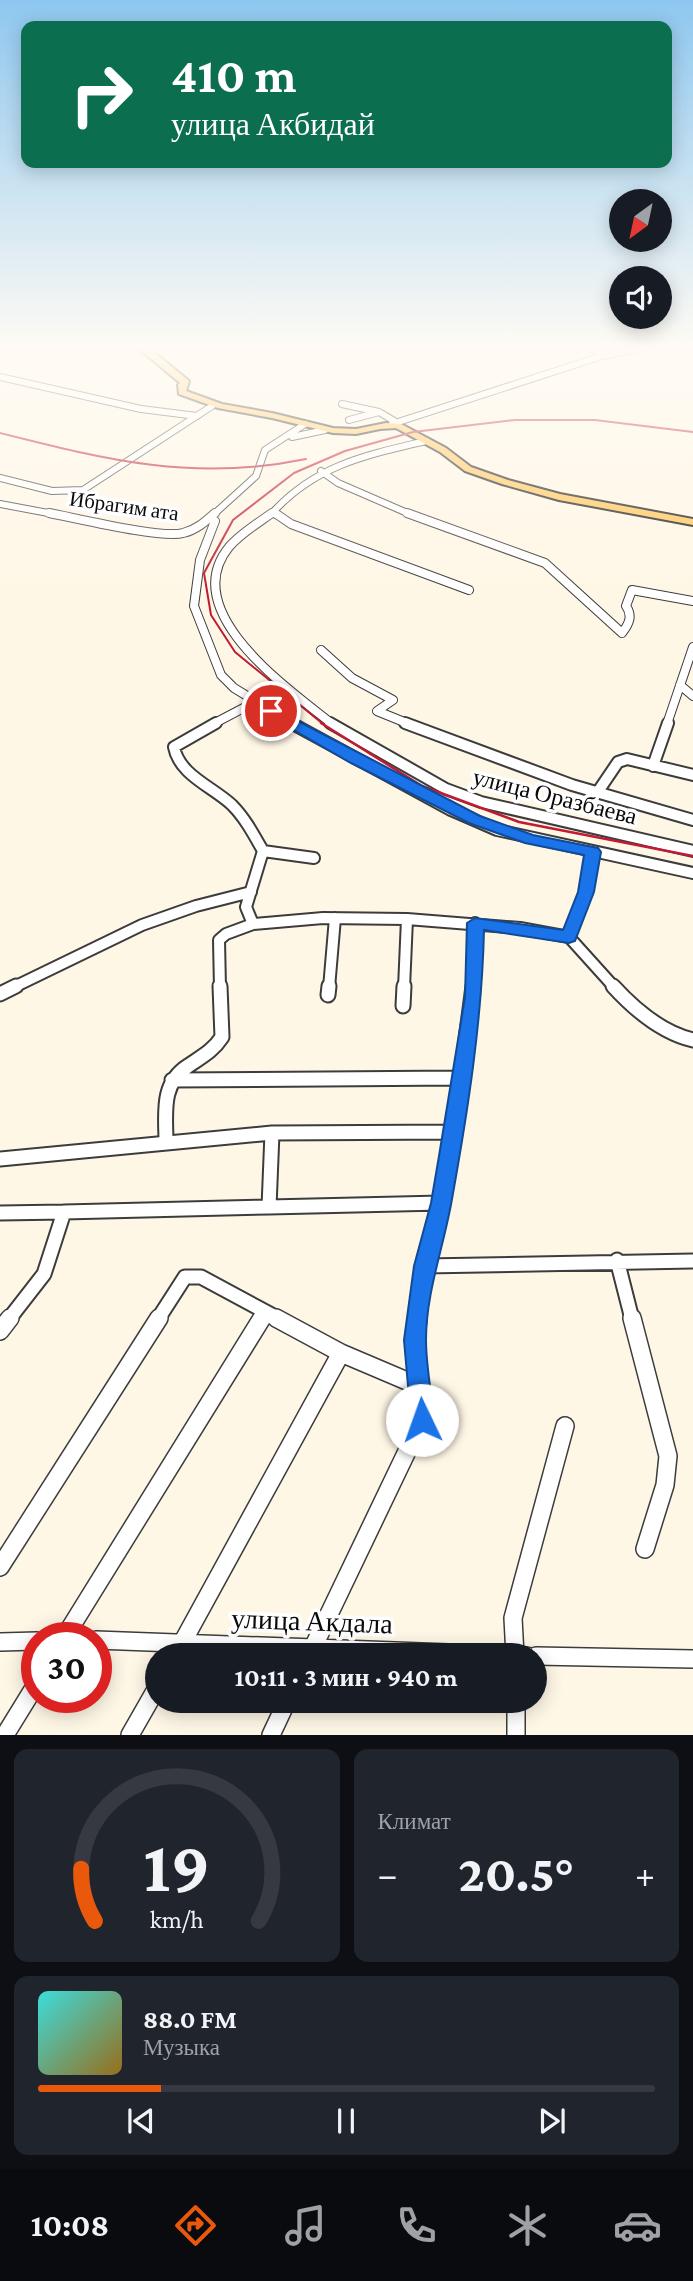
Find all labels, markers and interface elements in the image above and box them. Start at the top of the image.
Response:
text: 410 m [171,48,296,103]
icon: right [56,49,147,140]
text: улица Акбидай [171,106,375,142]
north arrow [609,189,672,252]
map controls [609,189,672,329]
button: sound [609,266,672,329]
street label: Ибрагим ата [68,486,181,526]
pin [241,681,301,741]
icon: arrive [252,692,290,730]
street label: улица Оразбаева [470,763,640,830]
position arrow [385,1383,459,1457]
street label: улица Акдала [231,1603,394,1639]
speed limit sign: 30 [21,1622,112,1713]
text: 10:11 · 3 мин · 940 m [234,1663,458,1692]
text: Климат [378,1808,451,1834]
text: 19 [143,1827,210,1908]
text: 20.5° [458,1844,574,1902]
text: − [378,1853,398,1895]
text: + [635,1853,655,1895]
text: km/h [150,1906,204,1933]
text: 88.0 FM [143,2005,237,2034]
text: Музыка [143,2034,220,2060]
icon: previous [122,2102,160,2140]
icon: pause [327,2102,365,2140]
icon: next [533,2102,571,2140]
icon: directions [171,2201,220,2250]
icon: music [281,2201,330,2250]
icon: phone [392,2201,441,2250]
icon: climate [503,2201,552,2250]
icon: car [613,2201,662,2250]
text: 10:08 [31,2207,109,2243]

